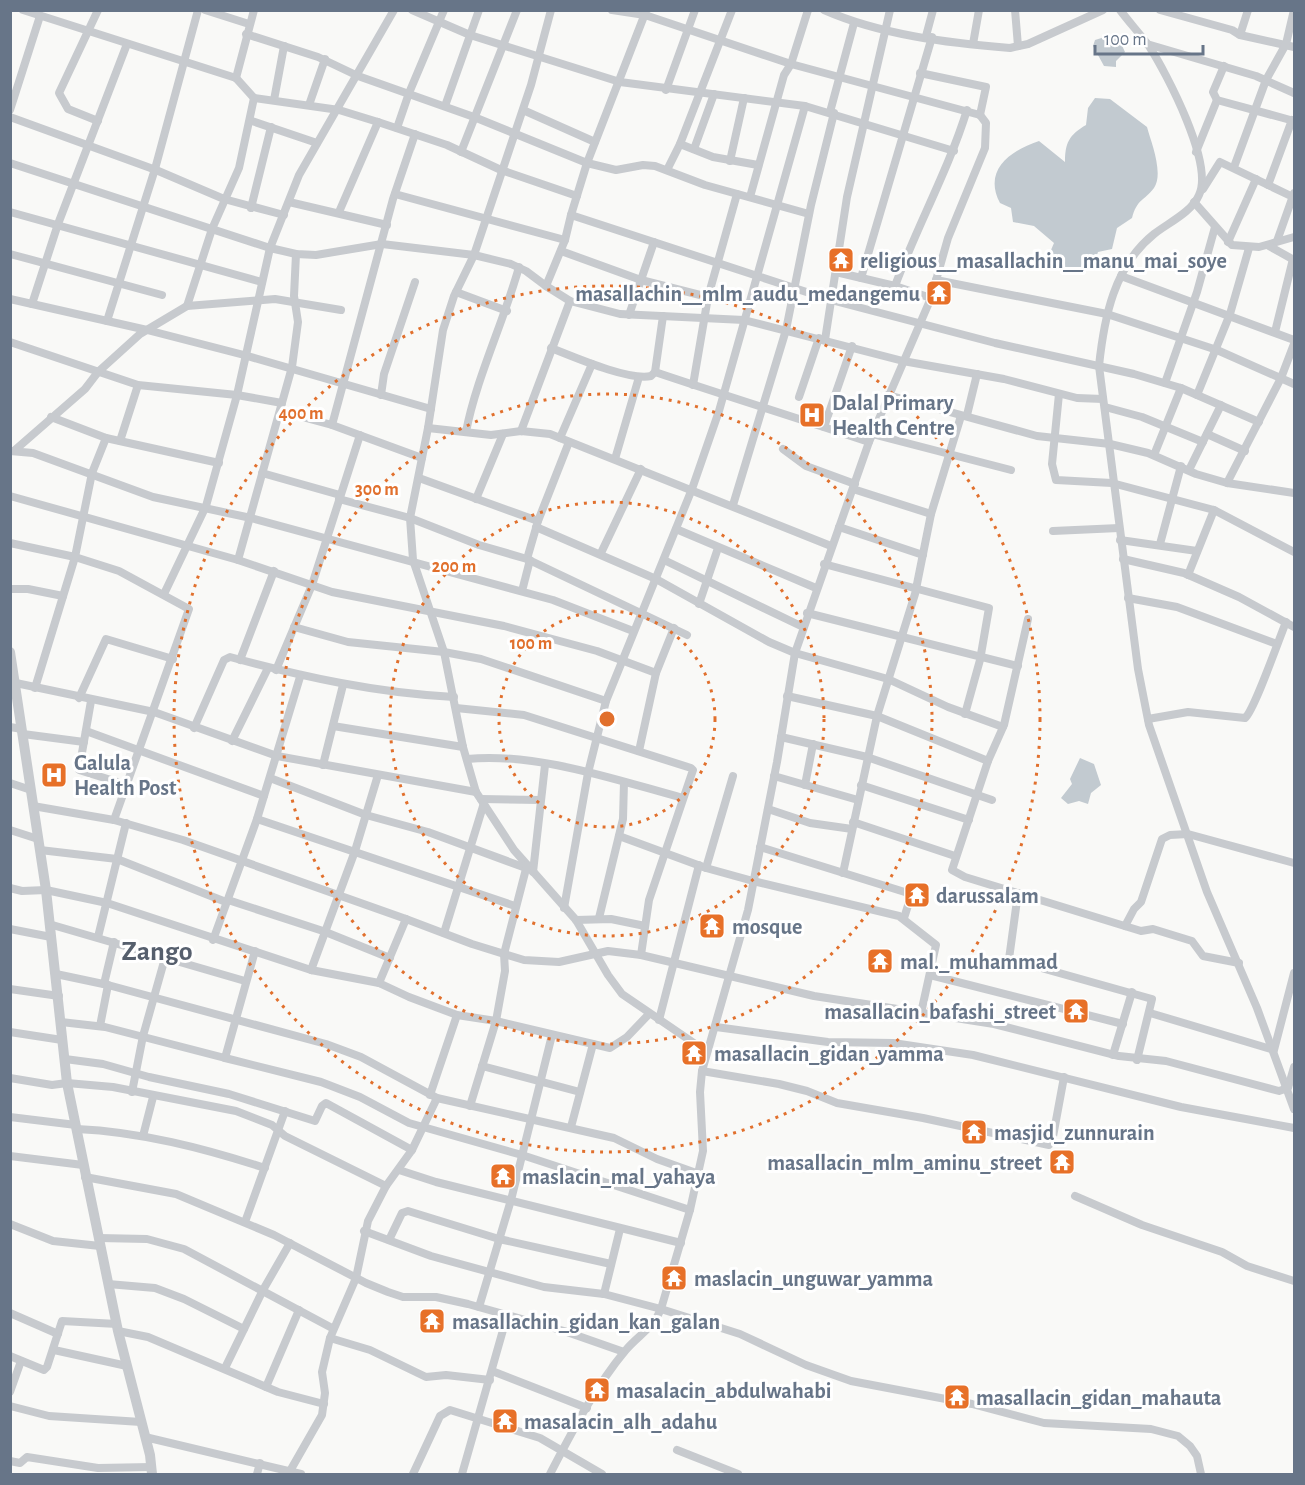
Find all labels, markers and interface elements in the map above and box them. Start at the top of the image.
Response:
scale bar [1095,18,1203,56]
text: 100 m [1104,31,1147,49]
temple icon: religious__masallachin__manu_mai_soye [826,245,856,275]
place label: religious__masallachin__manu_mai_soye [860,250,1227,273]
temple icon: masallachin__mlm_audu_medangemu [924,278,954,308]
place label: masallachin__mlm_audu_medangemu [575,283,921,305]
place label: Dalal Primary Health Centre [832,392,955,439]
hospital icon: Dalal Primary Health Centre [797,400,827,430]
text: 400 m [278,405,324,423]
text: 300 m [355,481,399,499]
text: 200 m [432,558,476,576]
text: 100 m [510,635,552,653]
centre of rings [597,709,617,729]
place label: Galula Health Post [74,752,177,799]
hospital icon: Galula Health Post [39,760,69,790]
temple icon: darussalam [902,880,932,910]
place label: darussalam [936,885,1039,907]
temple icon: mosque [697,911,727,941]
place label: mosque [732,916,802,938]
district label: Zango [121,938,193,966]
temple icon: mal._muhammad [865,946,895,976]
place label: mal._muhammad [900,951,1058,973]
temple icon: masallacin_bafashi_street [1061,996,1091,1026]
place label: masallacin_bafashi_street [824,1001,1057,1023]
temple icon: masallacin_gidan_yamma [679,1038,709,1068]
place label: masallacin_gidan_yamma [714,1043,944,1066]
temple icon: masjid_zunnurain [959,1117,989,1147]
place label: masjid_zunnurain [994,1122,1155,1145]
temple icon: masallacin_mlm_aminu_street [1047,1147,1077,1177]
place label: masallacin_mlm_aminu_street [767,1152,1043,1174]
temple icon: maslacin_mal_yahaya [488,1161,518,1191]
place label: maslacin_mal_yahaya [522,1166,716,1189]
temple icon: maslacin_unguwar_yamma [659,1263,689,1293]
place label: maslacin_unguwar_yamma [694,1268,934,1291]
temple icon: masallachin_gidan_kan_galan [417,1306,447,1336]
place label: masallachin_gidan_kan_galan [452,1311,720,1333]
temple icon: masalacin_abdulwahabi [582,1375,612,1405]
place label: masalacin_abdulwahabi [616,1380,832,1402]
temple icon: masallacin_gidan_mahauta [942,1382,972,1412]
place label: masallacin_gidan_mahauta [976,1387,1222,1409]
temple icon: masalacin_alh_adahu [490,1406,520,1436]
place label: masalacin_alh_adahu [524,1411,718,1433]

